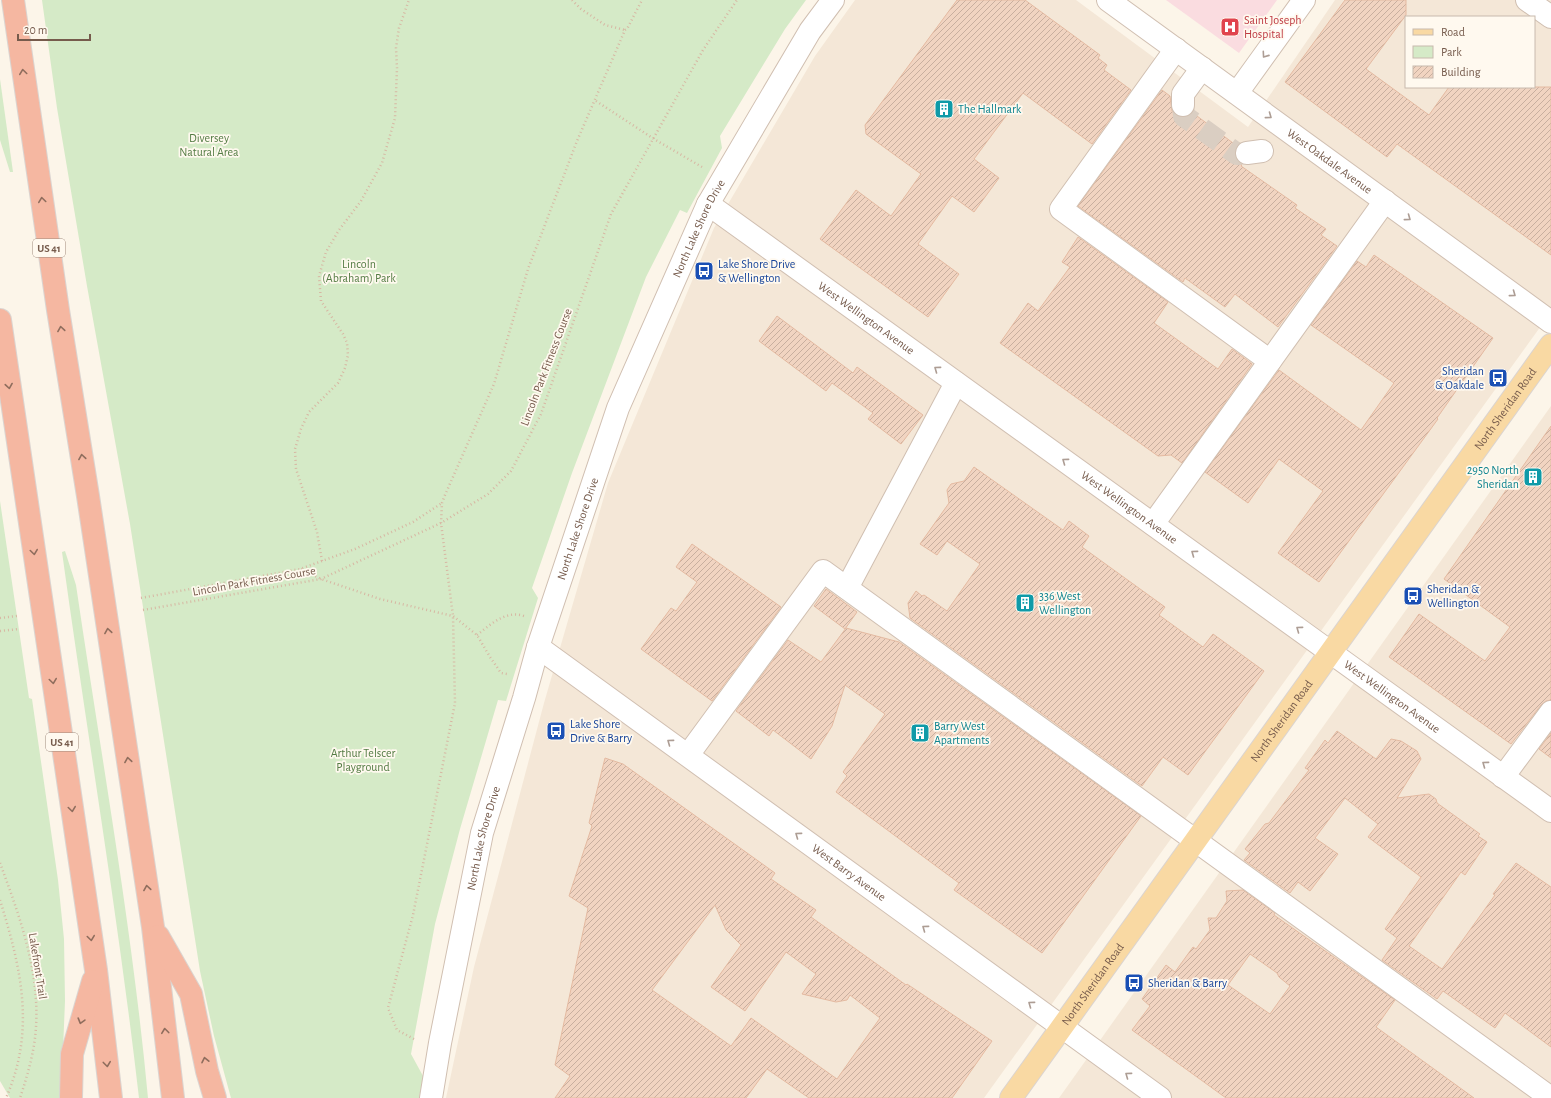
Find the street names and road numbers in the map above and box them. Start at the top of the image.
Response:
street label: West Oakdale Avenue [1285,126,1374,196]
street label: North Lake Shore Drive [670,177,727,279]
road number: US 41 [33,239,65,257]
street label: West Wellington Avenue [816,279,917,357]
street label: Lincoln Park Fitness Course [518,307,574,427]
street label: North Sheridan Road [1472,366,1539,452]
street label: West Wellington Avenue [1079,469,1179,546]
street label: North Lake Shore Drive [555,476,600,581]
street label: Lincoln Park Fitness Course [192,564,316,598]
street label: West Wellington Avenue [1342,658,1442,735]
street label: North Sheridan Road [1248,678,1315,764]
road number: US 41 [46,733,78,751]
street label: North Lake Shore Drive [465,785,502,891]
street label: West Barry Avenue [810,842,888,903]
street label: Lakefront Trail [27,932,49,1000]
street label: North Sheridan Road [1059,941,1126,1027]

